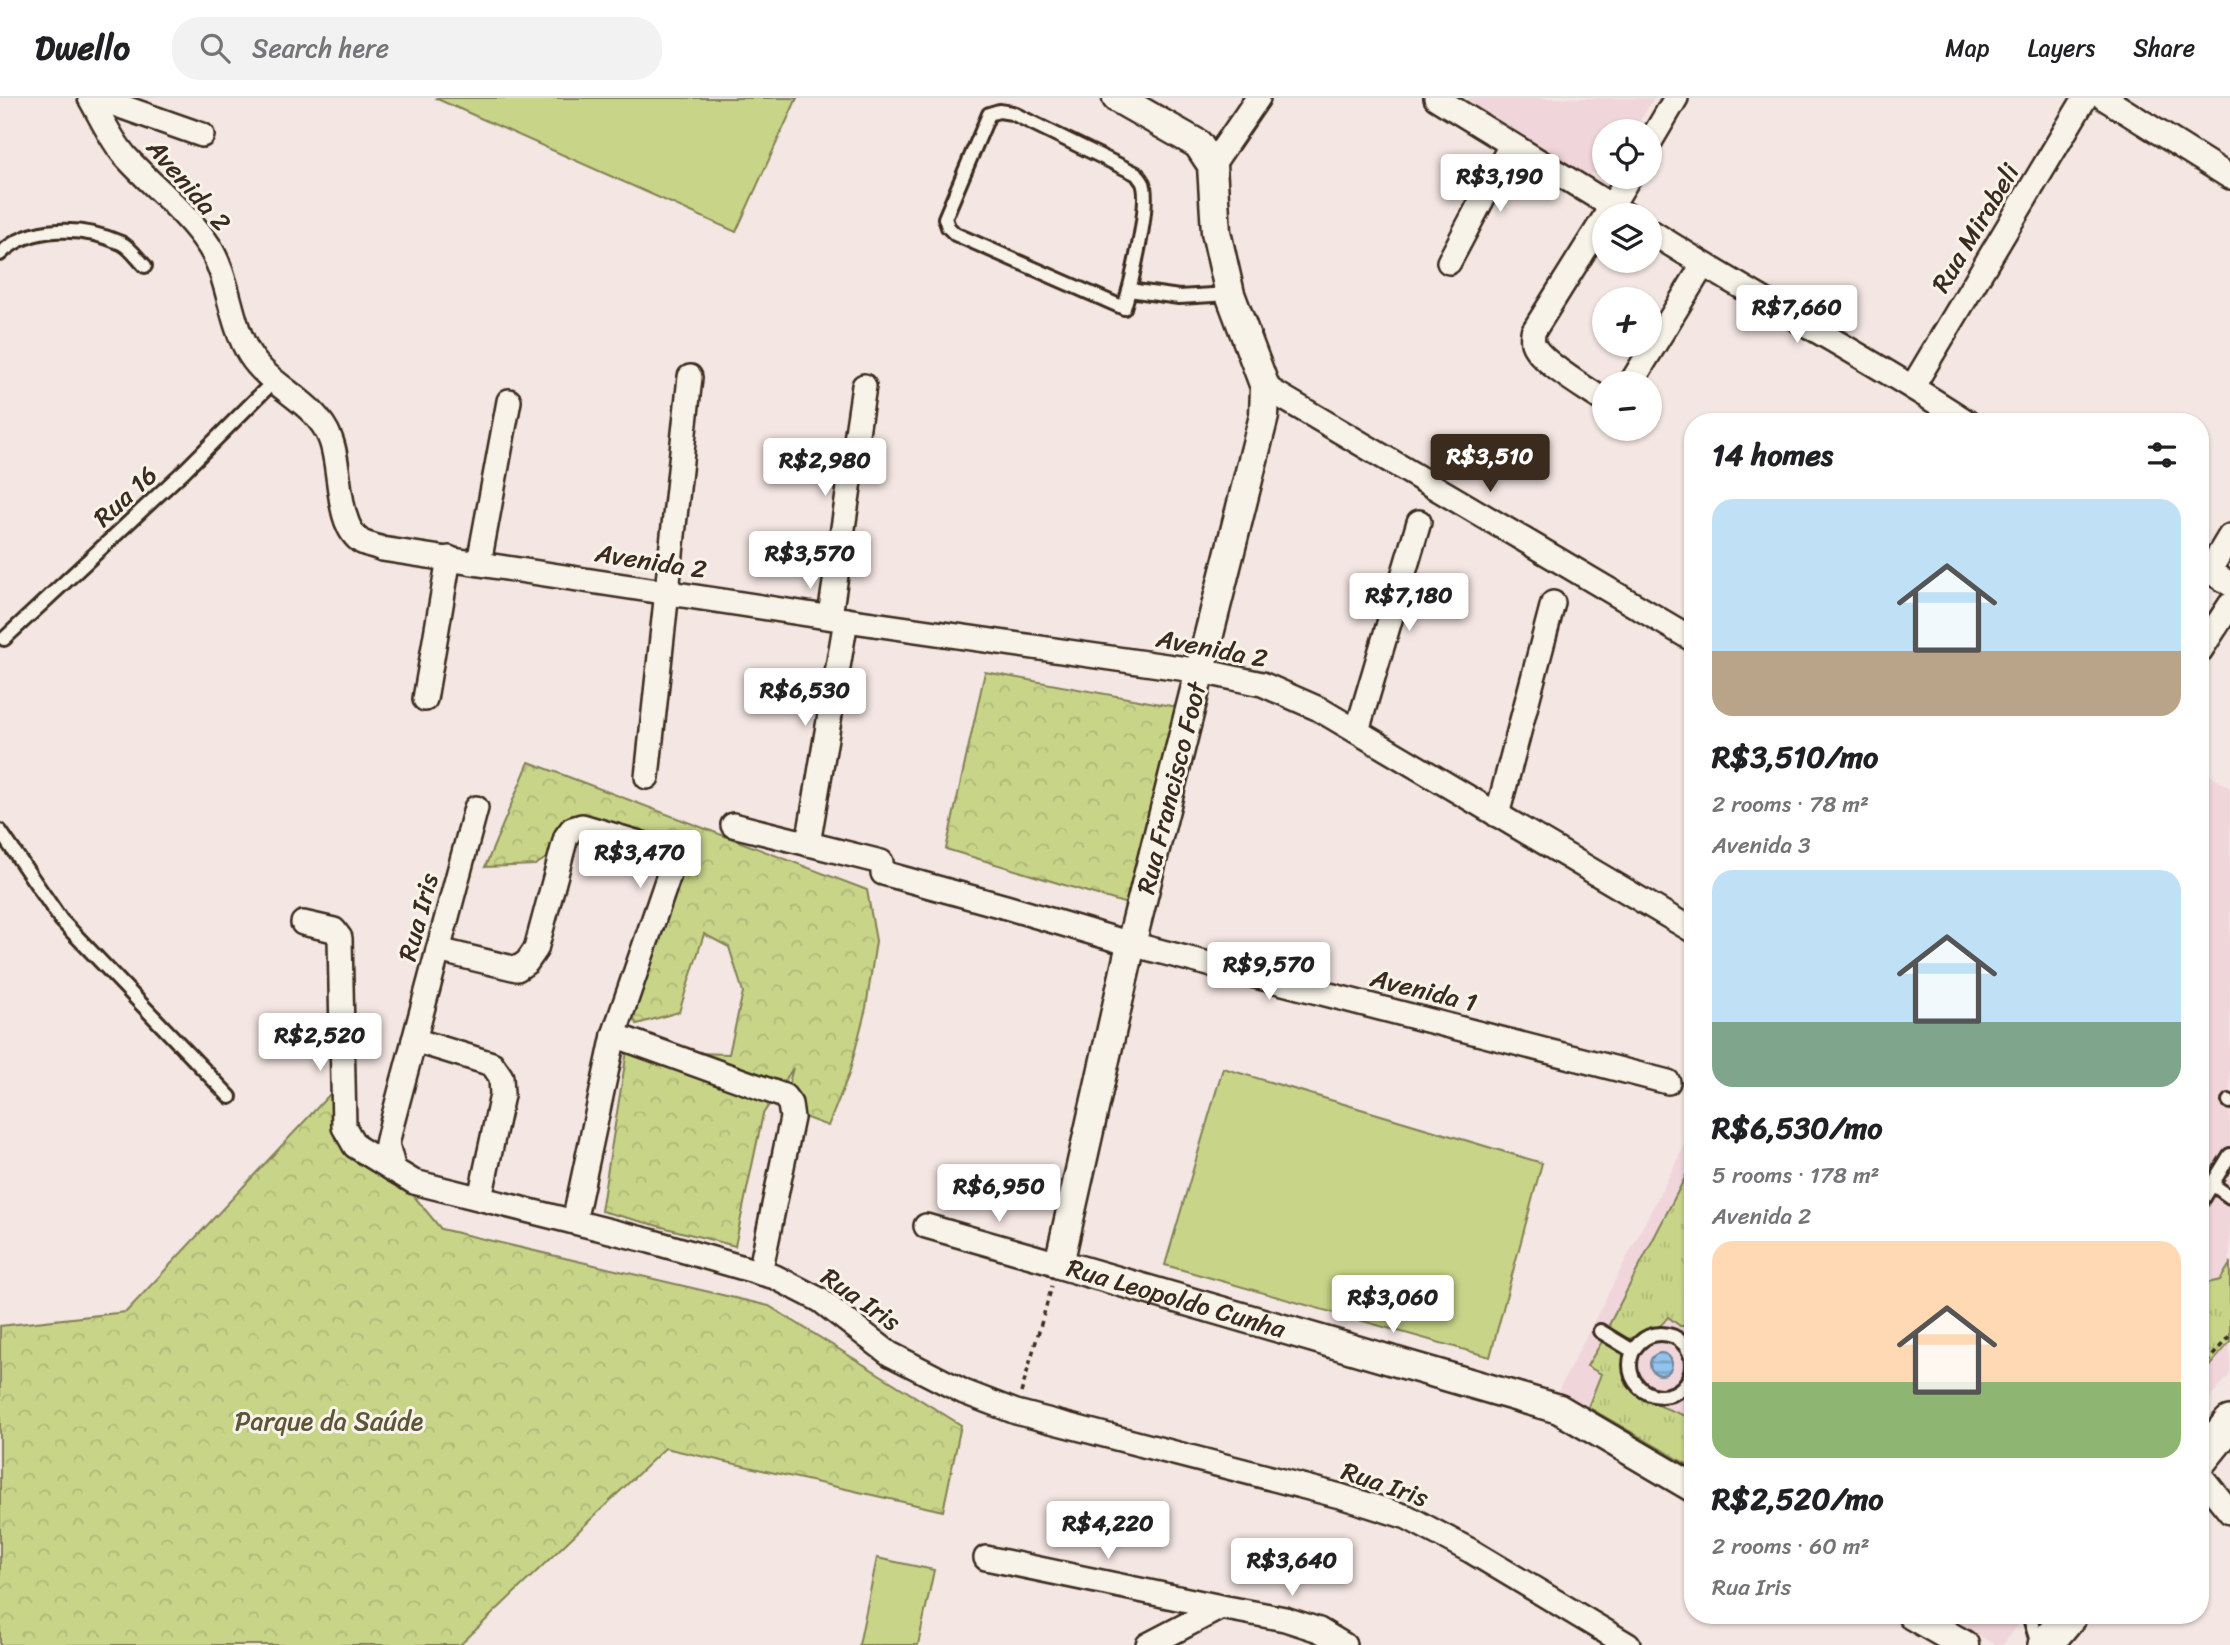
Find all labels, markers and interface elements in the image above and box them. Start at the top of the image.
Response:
search box [172,17,662,80]
text: Dwello [35,19,130,77]
text: Search here [252,25,389,71]
text: Map [1945,27,1990,69]
text: Layers [2028,27,2095,69]
text: Share [2133,27,2195,69]
icon: search [196,29,234,67]
map controls [1592,119,1662,441]
button: locate [1592,119,1662,189]
street label: Avenida 2 [134,127,243,242]
street label: Rua Mirabeli [1918,154,2032,302]
pin: R$3,190 [1435,155,1565,214]
text: R$3,190 [1457,156,1543,197]
button: layers [1592,203,1662,273]
pin: R$7,660 [1732,286,1862,345]
button: + [1592,287,1662,357]
text: R$7,660 [1752,287,1842,328]
button: − [1592,371,1662,441]
text: 14 homes [1712,428,1833,482]
pin: R$3,510 [1425,434,1555,494]
text: R$3,510 [1447,436,1533,477]
icon: filters [2143,436,2181,474]
pin: R$2,980 [760,438,890,498]
text: R$2,980 [779,440,871,481]
street label: Rua 16 [82,453,168,539]
street label: Avenida 2 [591,529,710,592]
pin: R$3,570 [745,532,875,591]
text: R$3,570 [765,533,855,574]
icon: home [1884,545,2010,671]
pin: R$7,180 [1344,574,1474,633]
text: R$7,180 [1365,575,1453,616]
street label: Avenida 2 [1152,615,1271,681]
pin: R$6,530 [740,668,870,728]
text: R$6,530 [760,670,850,711]
street label: Rua Francisco Foot [1122,676,1220,899]
text: R$3,510/mo [1712,730,1878,784]
text: 2 rooms · 78 m² [1712,784,1869,825]
text: Avenida 3 [1712,825,1811,866]
pin: R$3,470 [575,830,705,890]
text: R$3,470 [595,832,685,873]
street label: Rua Iris [384,868,452,966]
icon: home [1884,916,2010,1042]
pin: R$9,570 [1204,942,1334,1002]
text: R$9,570 [1223,944,1315,985]
street label: Avenida 1 [1365,954,1482,1025]
pin: R$2,520 [255,1014,385,1073]
text: R$2,520 [275,1015,365,1056]
text: R$6,530/mo [1712,1101,1882,1155]
text: 5 rooms · 178 m² [1712,1155,1880,1196]
pin: R$6,950 [934,1164,1064,1224]
text: R$6,950 [953,1166,1045,1207]
text: Avenida 2 [1712,1196,1811,1237]
street label: Rua Leopoldo Cunha [1061,1244,1292,1352]
street label: Rua Iris [811,1254,911,1344]
pin: R$3,060 [1328,1276,1458,1335]
text: R$3,060 [1348,1277,1438,1318]
icon: home [1884,1287,2010,1413]
park label: Parque da Saúde [235,1398,424,1444]
street label: Rua Iris [1335,1448,1435,1520]
text: R$2,520/mo [1712,1472,1884,1526]
pin: R$4,220 [1043,1502,1173,1561]
text: R$4,220 [1062,1503,1154,1544]
text: 2 rooms · 60 m² [1712,1526,1870,1567]
pin: R$3,640 [1227,1538,1357,1598]
text: R$3,640 [1247,1540,1337,1581]
text: Rua Iris [1712,1567,1791,1608]

